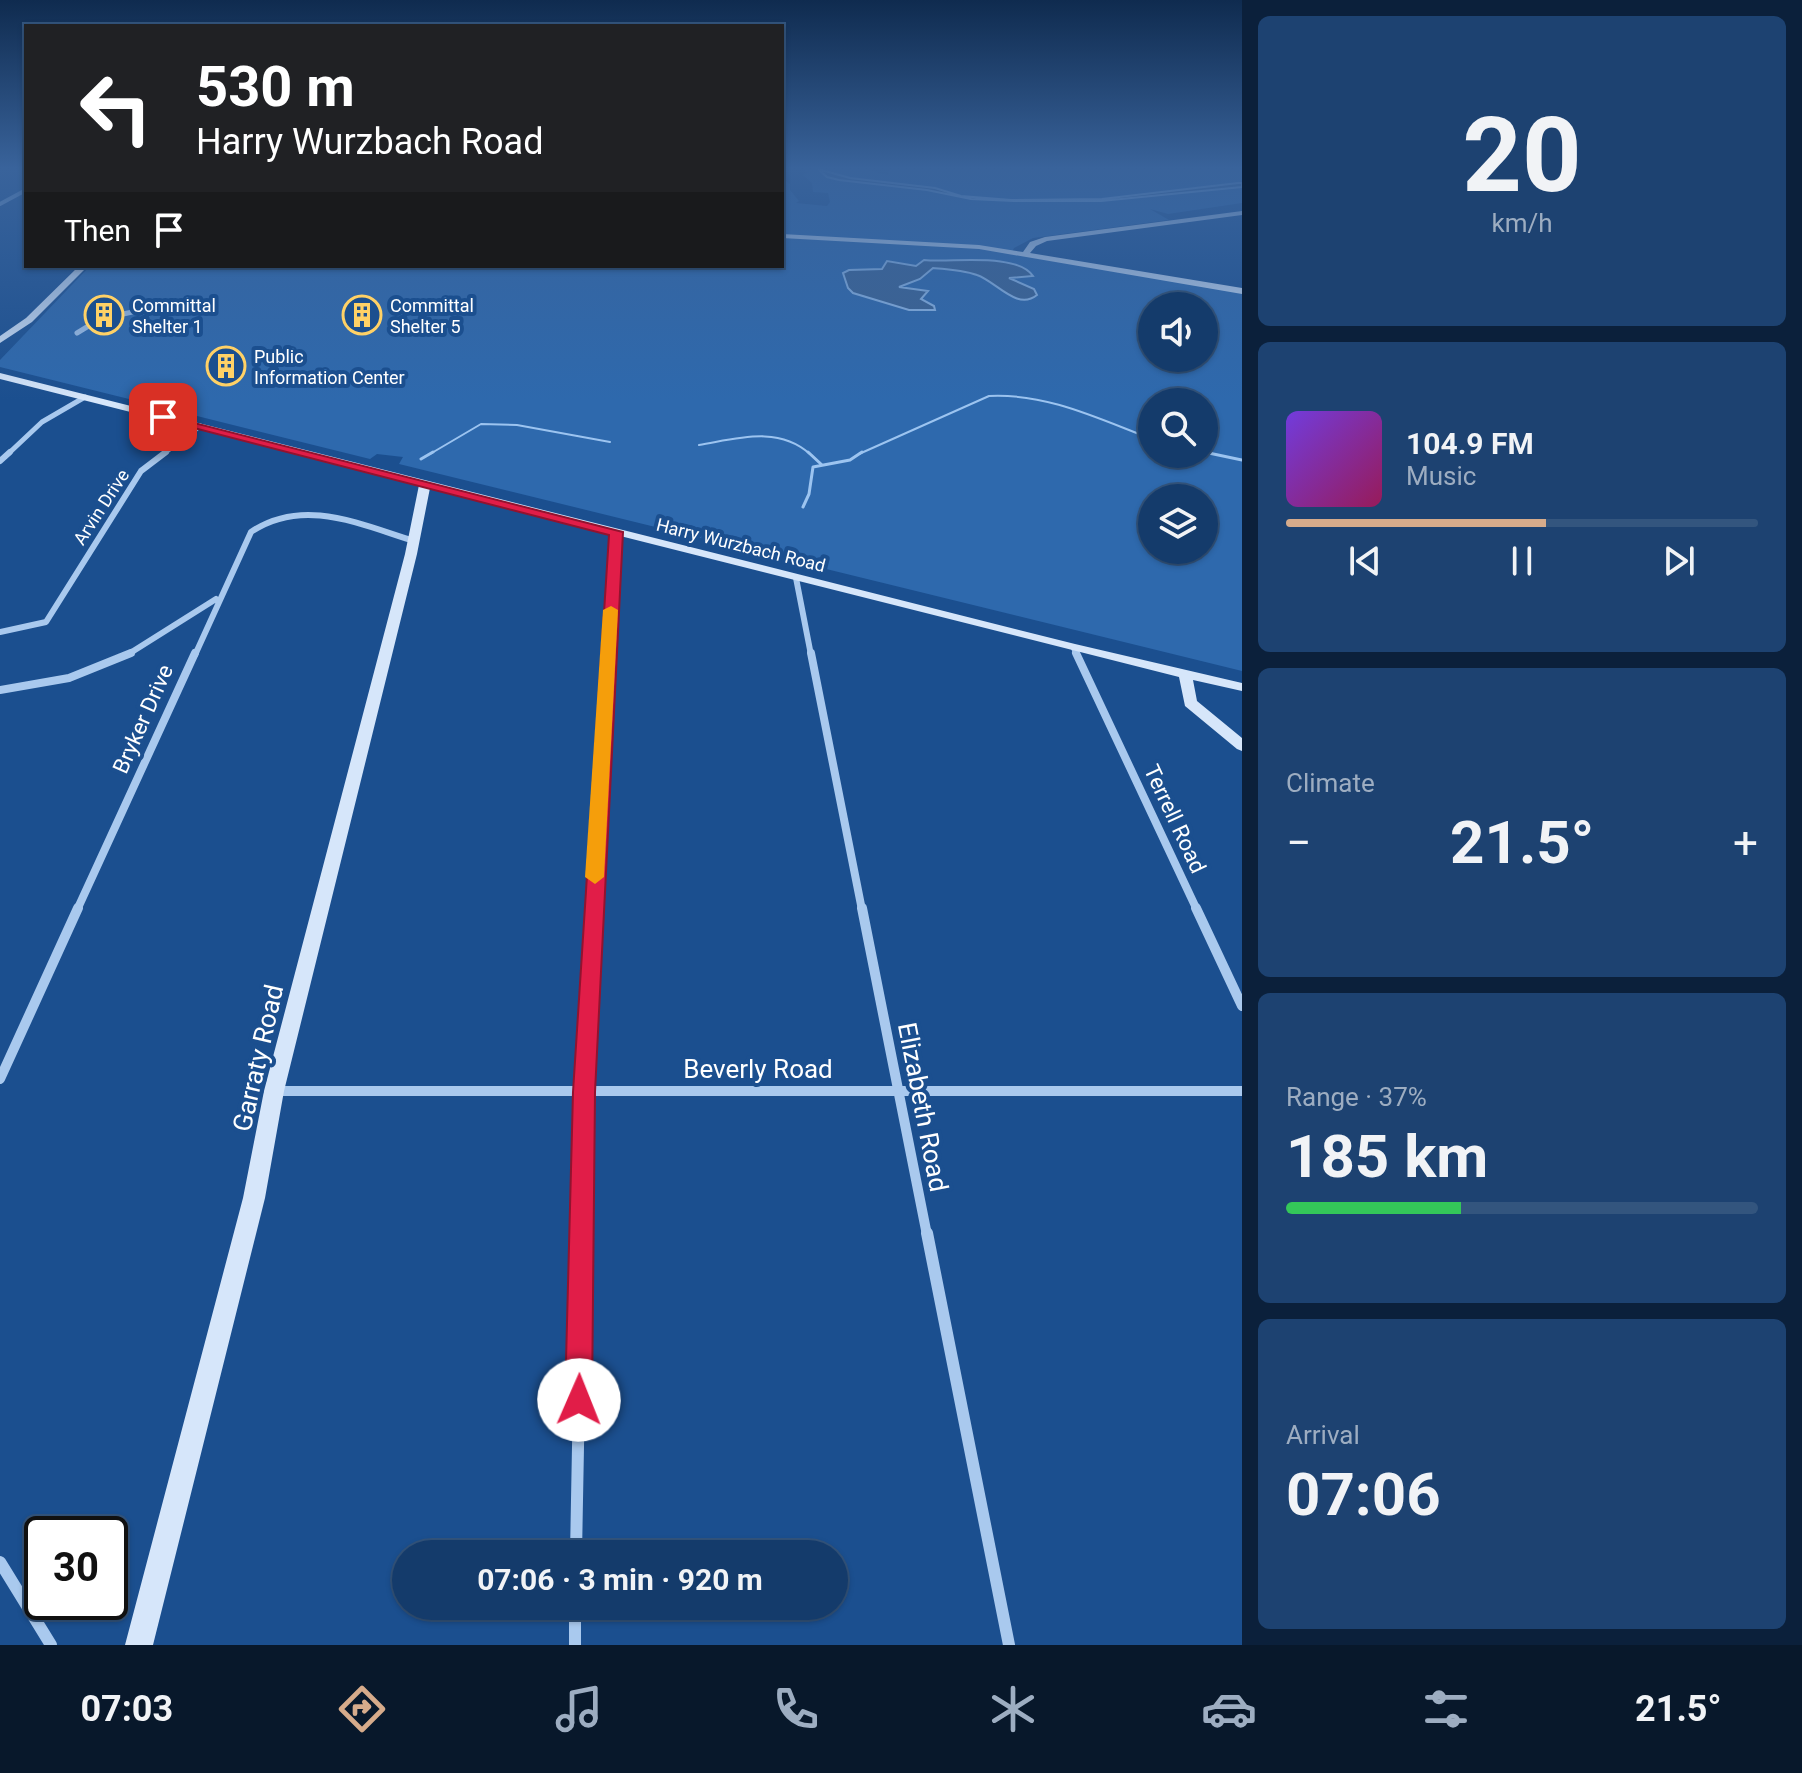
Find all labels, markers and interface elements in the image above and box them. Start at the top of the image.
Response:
text: 530 m [196,54,355,120]
icon: left [64,56,168,160]
text: 20 [1462,95,1582,216]
text: Harry Wurzbach Road [196,121,543,163]
icon: arrive [147,208,191,252]
text: km/h [1491,208,1553,238]
text: Then [64,213,131,248]
map controls [1138,292,1218,564]
button: sound [1138,292,1218,372]
building icon: Committal Shelter 1 [83,294,125,336]
building icon: Committal Shelter 5 [341,294,383,336]
place label: Committal Shelter 1 [132,295,216,337]
place label: Committal Shelter 5 [390,295,474,337]
building icon: Public Information Center [205,345,247,387]
place label: Public Information Center [254,346,405,388]
pin [129,383,197,451]
button: search [1138,388,1218,468]
icon: arrive [141,395,185,439]
text: 104.9 FM [1406,426,1534,461]
text: Music [1406,461,1476,491]
street label: Arvin Drive [69,465,133,549]
button: layers [1138,484,1218,564]
street label: Harry Wurzbach Road [654,514,828,576]
icon: previous [1343,539,1387,583]
icon: pause [1500,539,1544,583]
icon: next [1657,539,1701,583]
street label: Bryker Drive [108,661,178,777]
street label: Terrell Road [1139,761,1211,877]
text: Climate [1286,768,1375,798]
text: 21.5° [1450,807,1594,878]
text: − [1286,817,1311,869]
text: + [1733,817,1758,869]
street label: Garraty Road [227,982,289,1134]
street label: Elizabeth Road [892,1020,954,1194]
street label: Beverly Road [683,1054,833,1084]
text: Range · 37% [1286,1082,1427,1112]
text: 185 km [1286,1121,1488,1192]
position arrow [537,1358,621,1442]
text: Arrival [1286,1420,1360,1450]
text: 07:06 [1286,1459,1441,1530]
speed limit sign: 30 [24,1516,128,1620]
text: 07:06 · 3 min · 920 m [477,1562,763,1597]
icon: directions [334,1681,390,1737]
icon: music [551,1681,607,1737]
icon: phone [768,1681,824,1737]
icon: climate [985,1681,1041,1737]
icon: car [1201,1681,1257,1737]
icon: filters [1418,1681,1474,1737]
text: 07:03 [80,1688,173,1730]
text: 21.5° [1635,1688,1722,1730]

